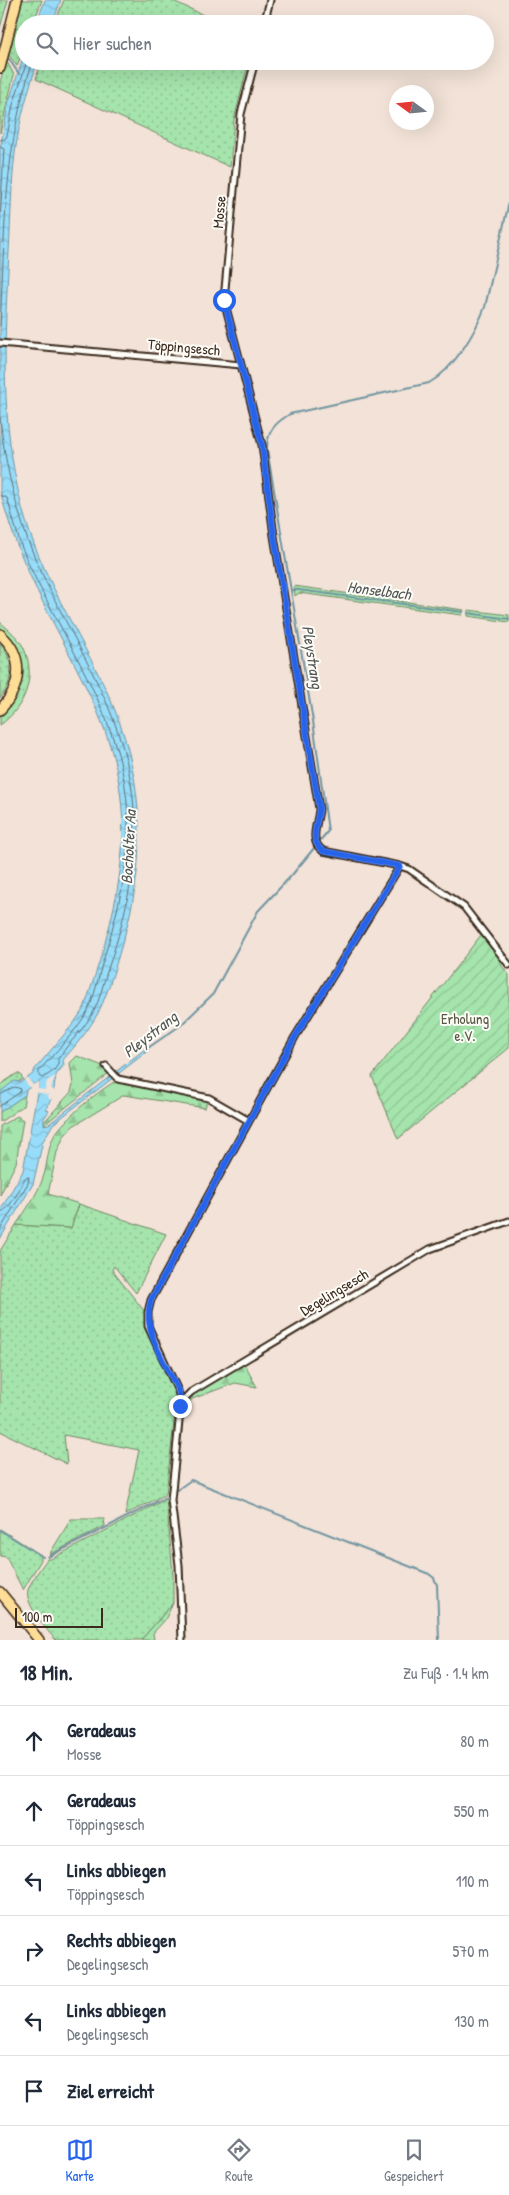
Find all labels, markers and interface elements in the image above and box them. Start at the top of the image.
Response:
search box [15,15,494,70]
icon: search [33,29,61,57]
text: Hier suchen [73,30,152,56]
north arrow [389,85,434,130]
street label: Mosse [207,195,231,229]
route start [213,289,236,312]
street label: Töppingsesch [147,333,221,361]
water label: Honselbach [346,575,413,605]
water label: Pleystrang [297,624,329,691]
water label: Bocholter Aa [115,808,141,885]
water label: Pleystrang [118,1005,182,1062]
park label: Erholung e.V. [441,1008,489,1046]
street label: Degelingsesch [296,1263,372,1321]
route end [169,1395,192,1418]
scale bar [15,1605,102,1628]
text: 100 m [22,1607,52,1626]
text: 18 Min. [20,1658,73,1687]
text: Zu Fuß · 1.4 km [403,1662,489,1684]
text: Geradeaus [67,1717,136,1743]
icon: ahead [20,1727,48,1755]
text: 80 m [460,1730,489,1752]
text: Mosse [67,1743,102,1765]
text: Geradeaus [67,1787,136,1813]
icon: ahead [20,1797,48,1825]
text: 550 m [454,1800,489,1822]
text: Töppingsesch [67,1813,144,1835]
text: Links abbiegen [67,1857,166,1883]
icon: left [20,1867,48,1895]
text: 110 m [456,1870,489,1892]
text: Töppingsesch [67,1883,144,1905]
text: Rechts abbiegen [67,1927,176,1953]
icon: right [20,1937,48,1965]
text: 570 m [453,1940,489,1962]
text: Degelingsesch [67,1953,148,1975]
text: Links abbiegen [67,1997,166,2023]
icon: left [20,2007,48,2035]
text: 130 m [454,2010,489,2032]
text: Degelingsesch [67,2023,148,2045]
icon: arrive [20,2077,48,2105]
text: Ziel erreicht [67,2078,154,2104]
tab: Karte [65,2136,94,2185]
tab: Route [225,2136,253,2185]
tab: Gespeichert [384,2136,444,2185]

